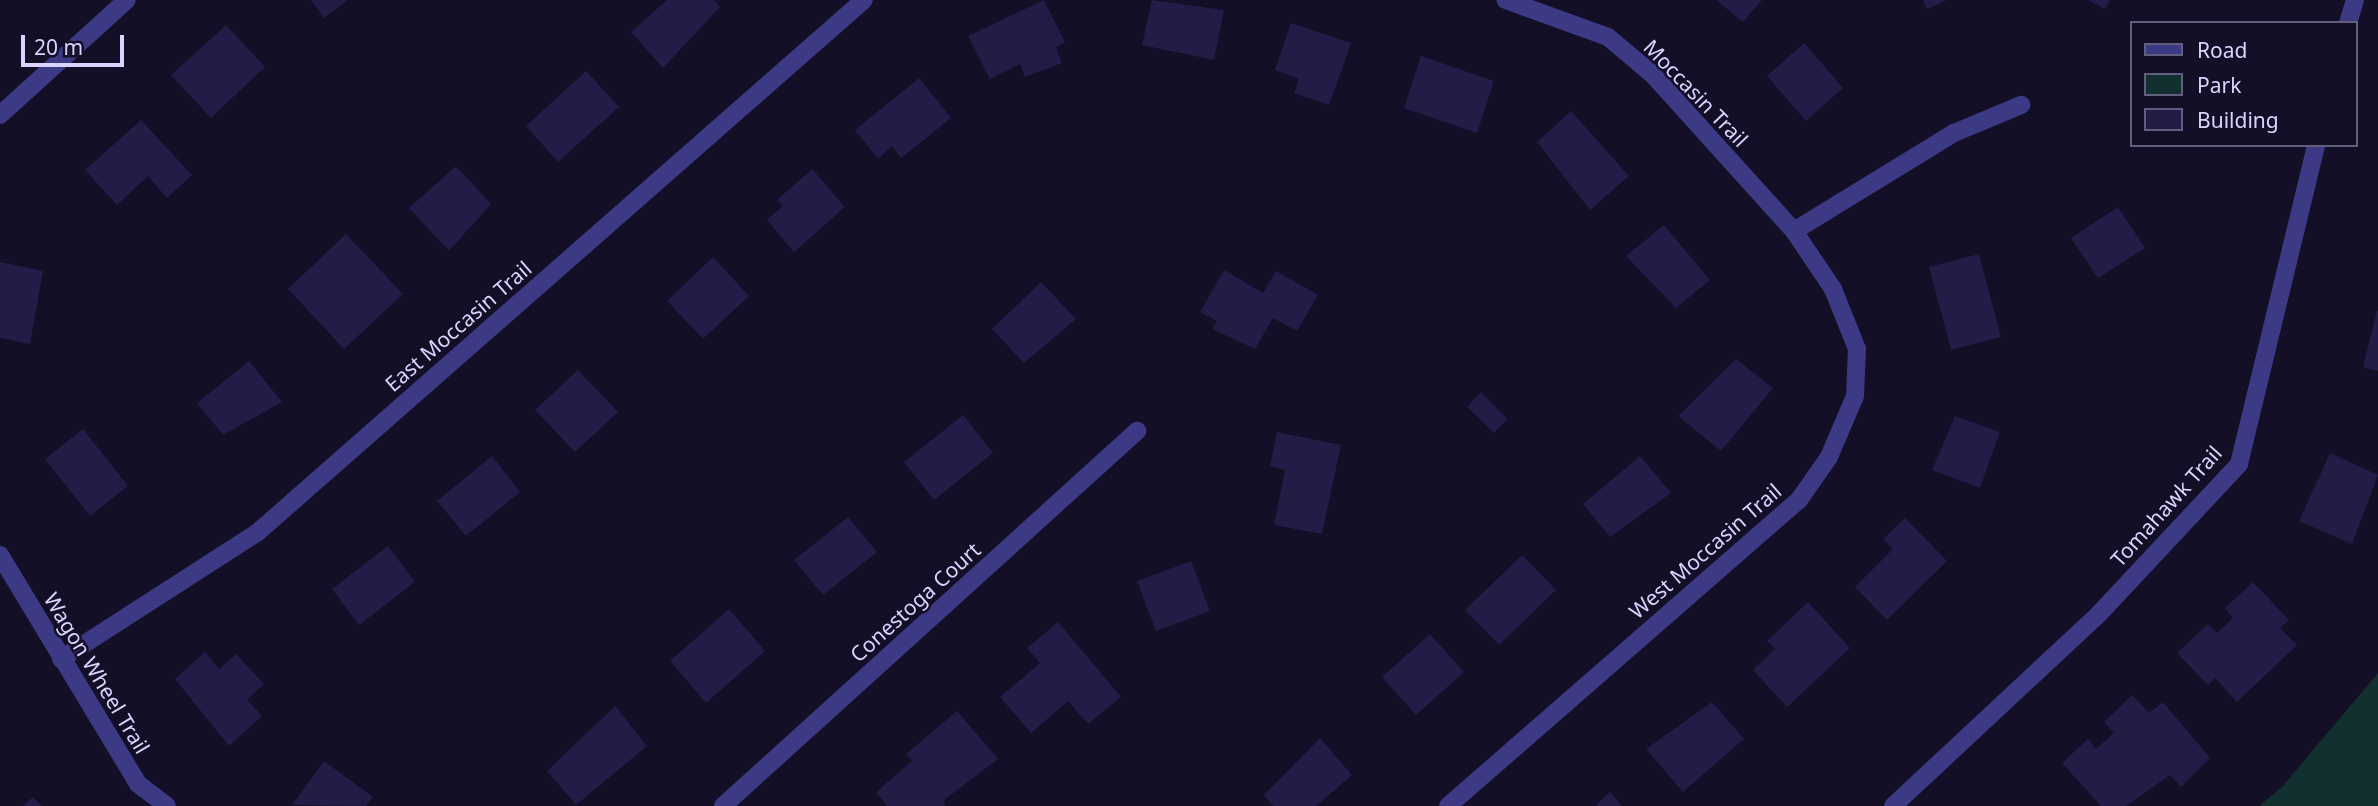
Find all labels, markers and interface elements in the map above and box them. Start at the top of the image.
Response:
scale bar [24,21,128,65]
legend [2130,21,2357,147]
text: 20 m [34,33,83,61]
street label: Moccasin Trail [1639,34,1753,152]
text: Road [2197,36,2247,64]
text: Park [2197,71,2241,99]
text: Building [2197,106,2279,134]
street label: East Moccasin Trail [380,256,536,396]
street label: Tomahawk Trail [2105,440,2227,572]
street label: West Moccasin Trail [1624,478,1786,624]
street label: Conestoga Court [845,537,985,667]
street label: Wagon Wheel Trail [39,588,155,758]

